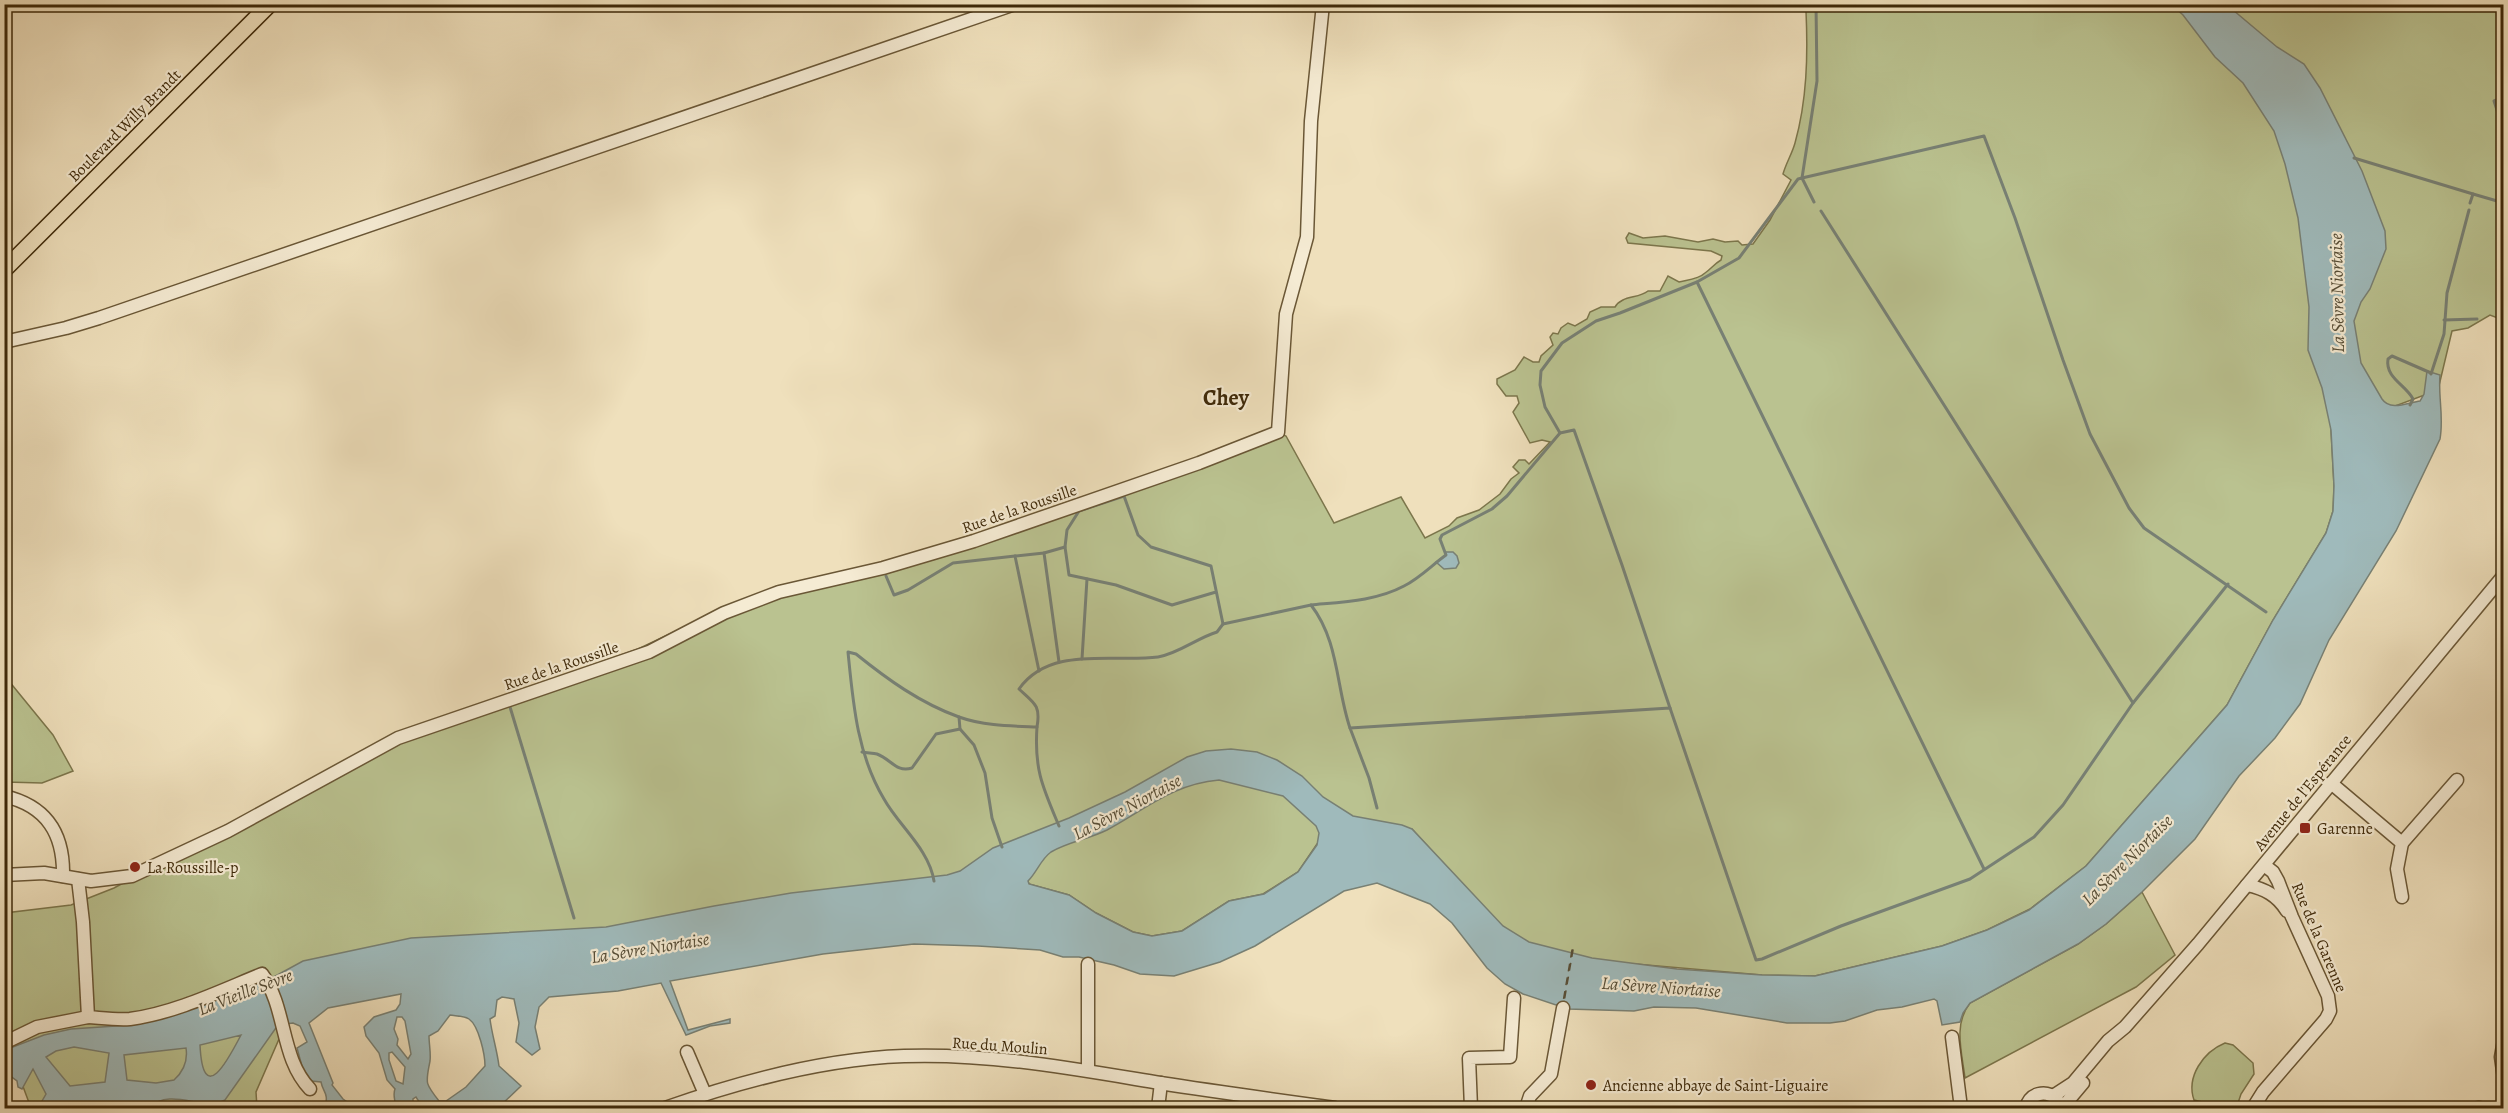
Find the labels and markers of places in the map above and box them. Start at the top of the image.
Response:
place label: Garenne [2317,818,2373,840]
marker: Garenne [2298,821,2312,835]
place label: La Roussille-p [147,857,239,879]
marker: La Roussille-p [128,860,142,874]
place label: Ancienne abbaye de Saint-Liguaire [1602,1075,1828,1097]
marker: Ancienne abbaye de Saint-Liguaire [1584,1078,1598,1092]

